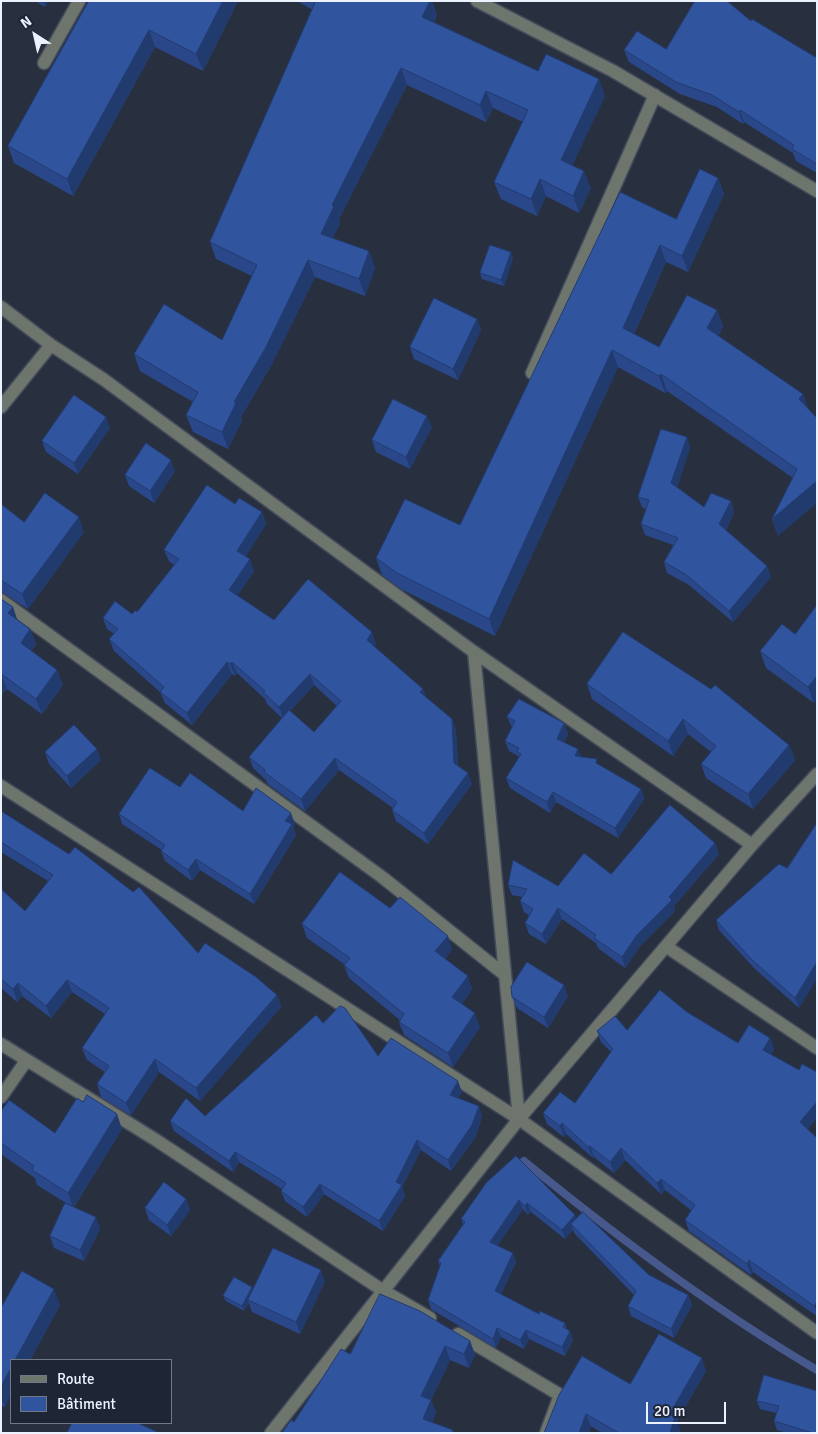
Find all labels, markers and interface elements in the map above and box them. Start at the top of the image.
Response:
north arrow [10,10,60,60]
text: N [17,13,35,32]
legend [10,1359,172,1424]
text: Route [57,1370,94,1388]
scale bar [648,1392,728,1424]
text: Bâtiment [57,1395,116,1413]
text: 20 m [654,1402,685,1420]

